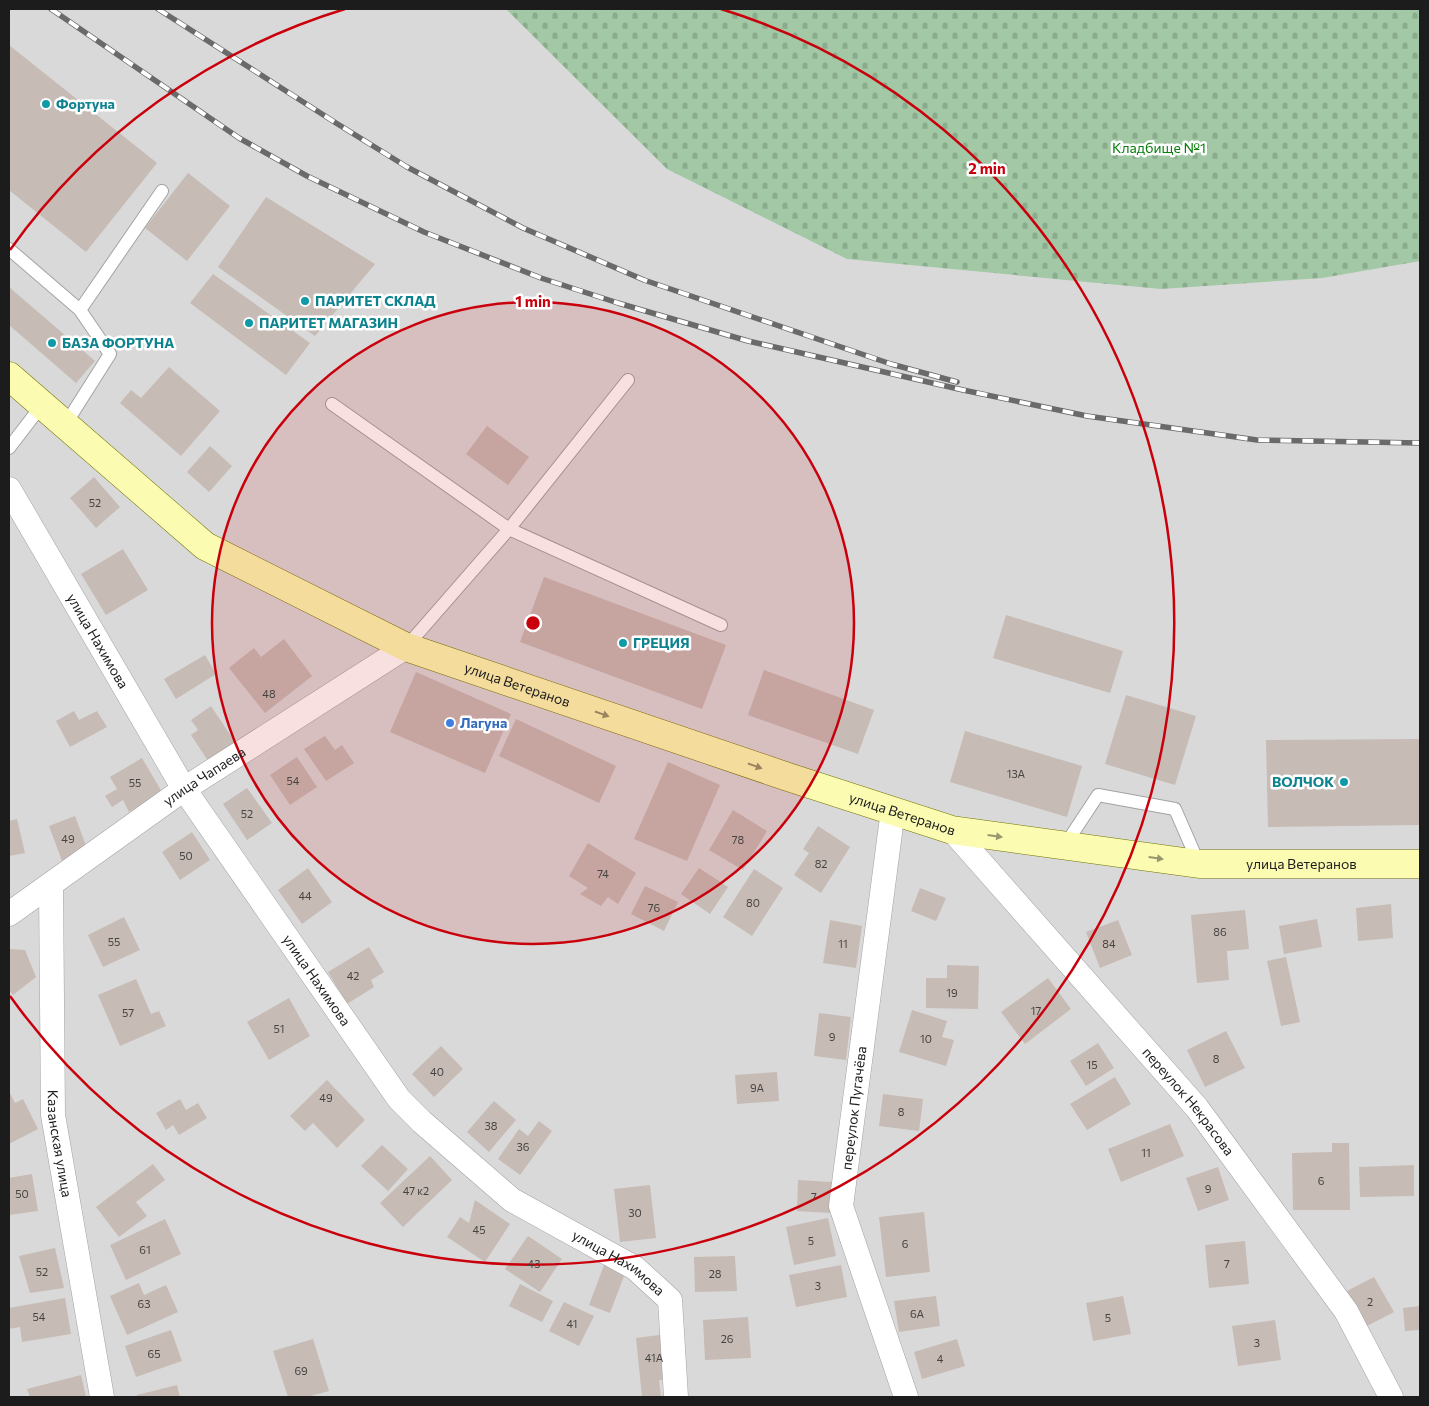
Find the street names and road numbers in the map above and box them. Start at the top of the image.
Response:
street label: улица Нахимова [64,590,132,691]
street label: улица Ветеранов [462,659,573,710]
street label: улица Чапаева [160,743,249,809]
street label: улица Ветеранов [847,788,958,839]
street label: улица Ветеранов [1246,855,1357,872]
street label: улица Нахимова [279,931,355,1029]
street label: переулок Некрасова [1139,1043,1238,1159]
street label: переулок Пугачёва [837,1045,870,1171]
street label: Казанская улица [45,1090,76,1199]
street label: улица Нахимова [570,1226,668,1299]

